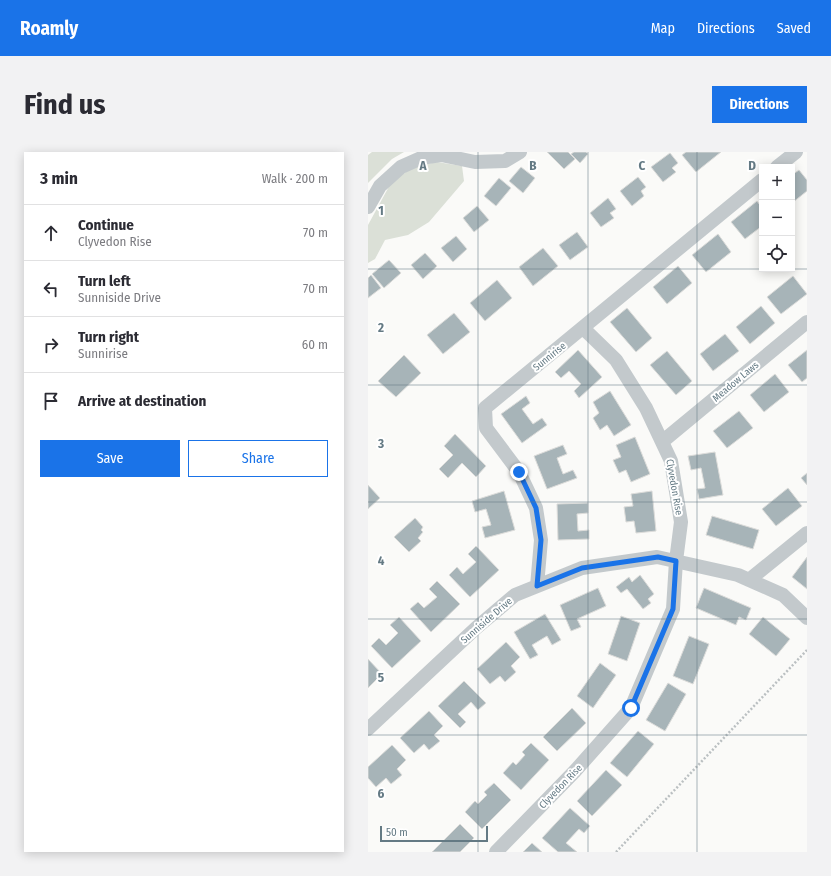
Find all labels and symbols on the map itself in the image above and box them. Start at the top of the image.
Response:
text: A [418,158,427,173]
text: B [529,158,537,173]
text: C [639,158,646,173]
text: D [748,158,756,173]
text: 1 [378,203,384,218]
text: 2 [377,320,384,335]
street label: Sunnirise [531,340,568,374]
street label: Meadow Laws [710,359,761,404]
text: 3 [377,436,384,451]
street label: Clyvedon Rise [663,458,685,516]
route end [510,463,528,481]
text: 4 [378,553,385,568]
street label: Sunniside Drive [459,595,515,646]
text: 5 [378,670,384,685]
route start [622,699,640,717]
street label: Clyvedon Rise [537,762,585,811]
text: 6 [378,786,385,801]
scale bar [380,824,488,843]

